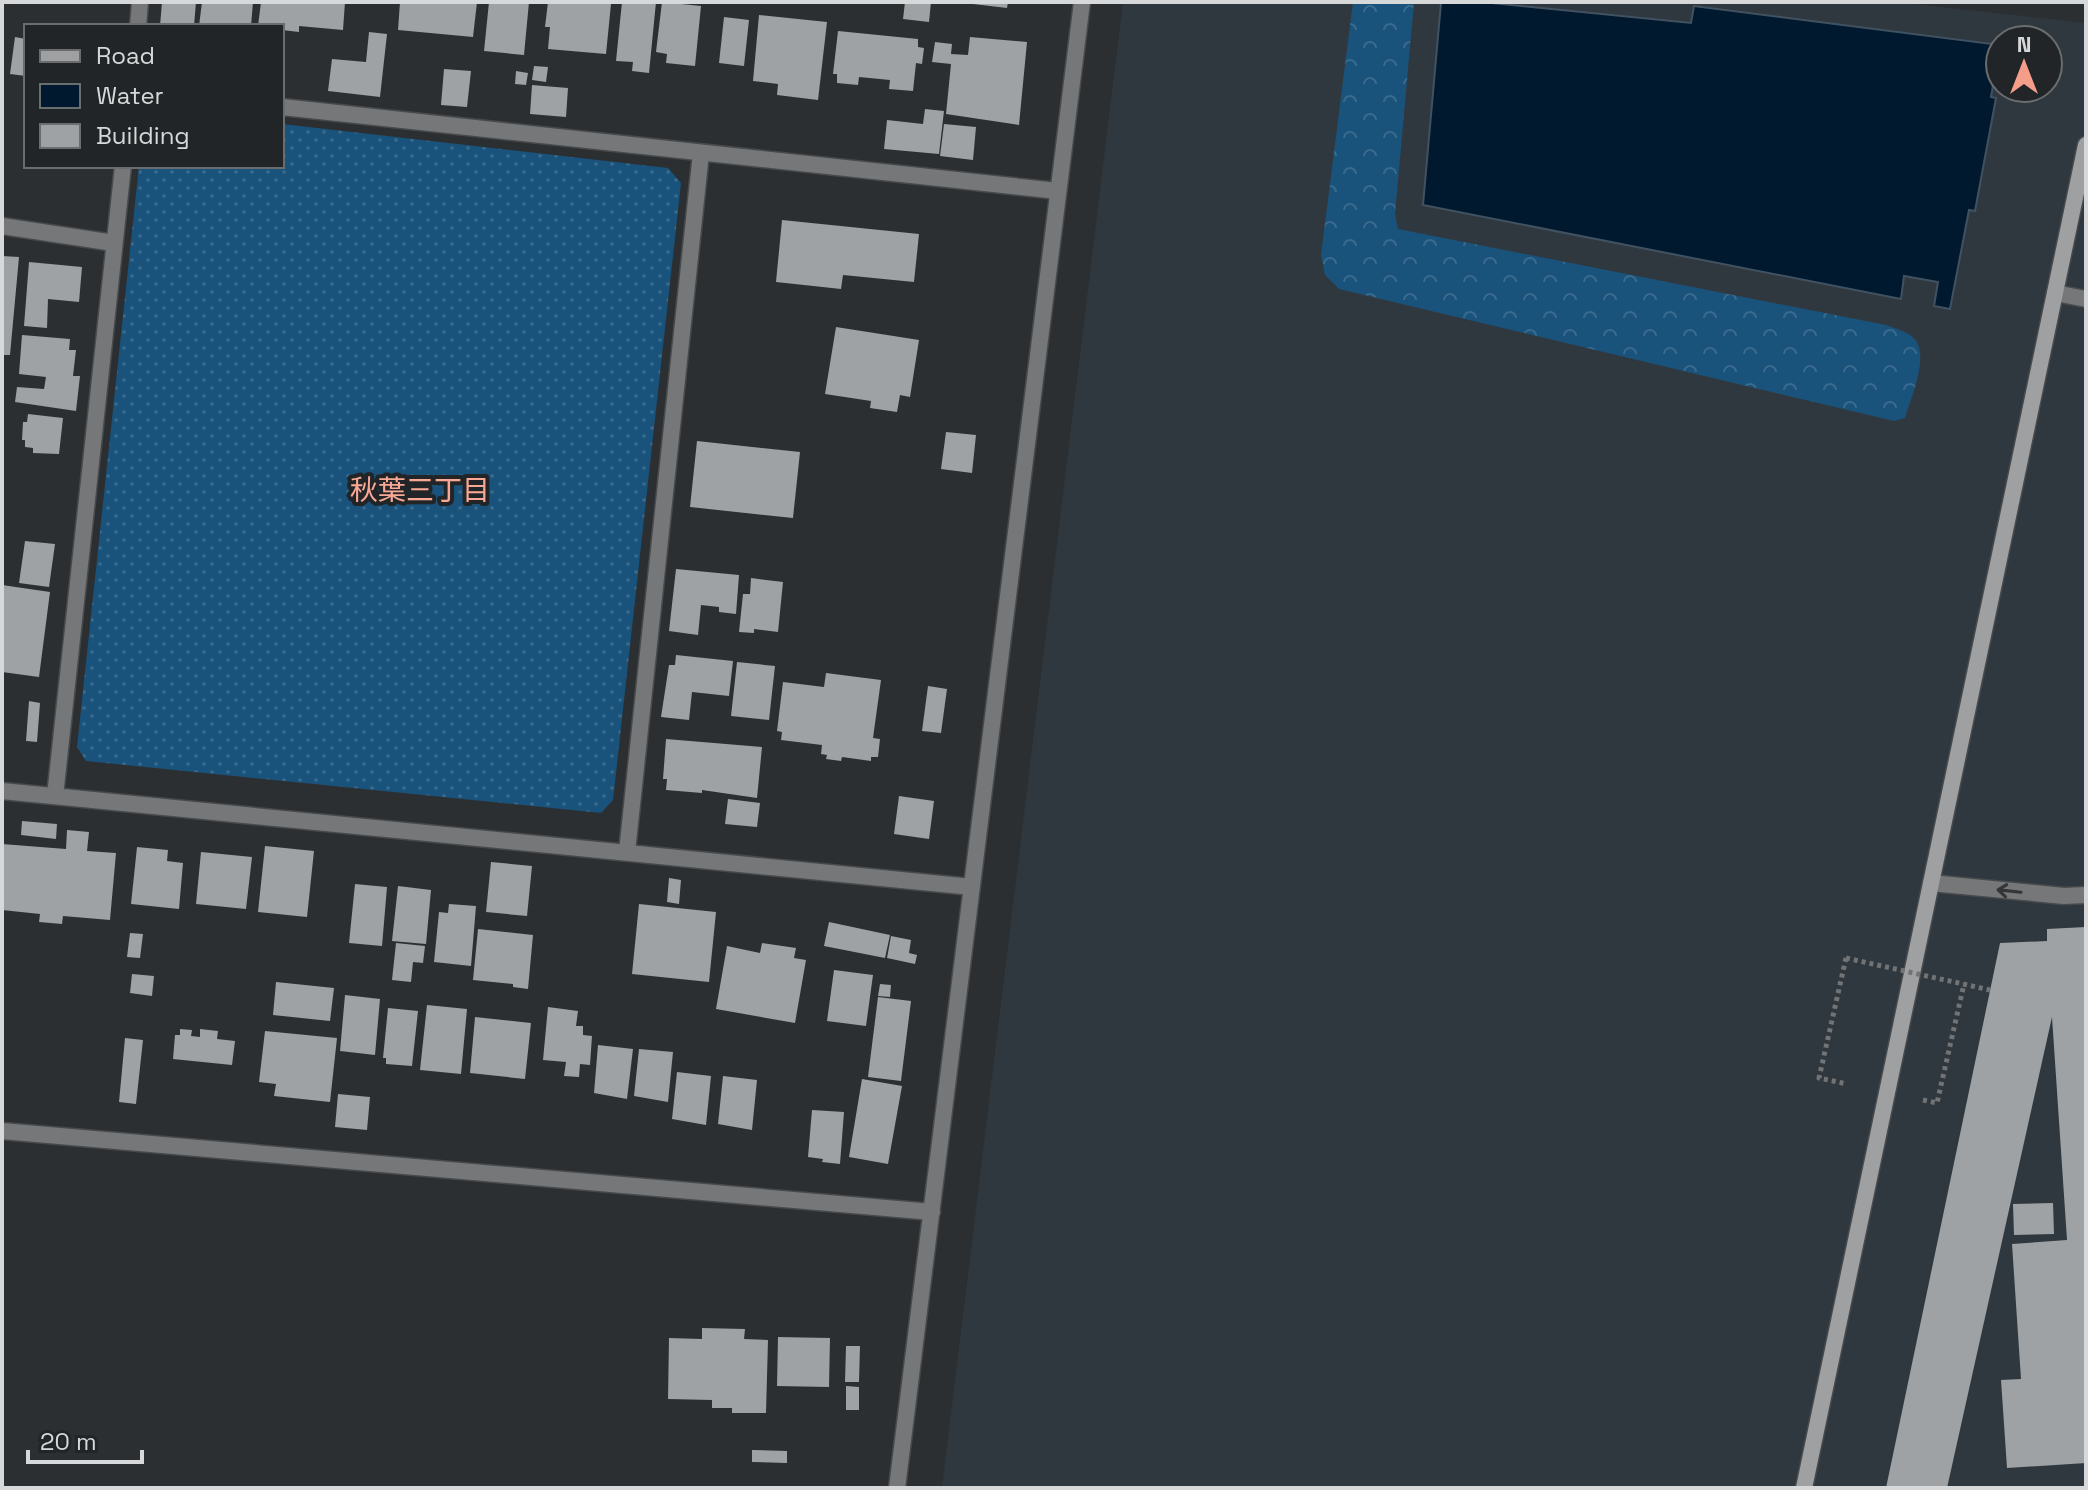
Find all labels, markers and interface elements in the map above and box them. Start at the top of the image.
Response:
legend [24,24,284,168]
north arrow [1984,24,2064,104]
text: N [2017,30,2031,58]
text: Road [96,40,155,71]
text: Water [96,80,164,111]
text: Building [96,120,190,151]
district label: 秋葉三丁目 [350,472,490,508]
one-way arrow [1996,883,2022,898]
scale bar [28,1414,142,1464]
text: 20 m [40,1426,97,1457]

